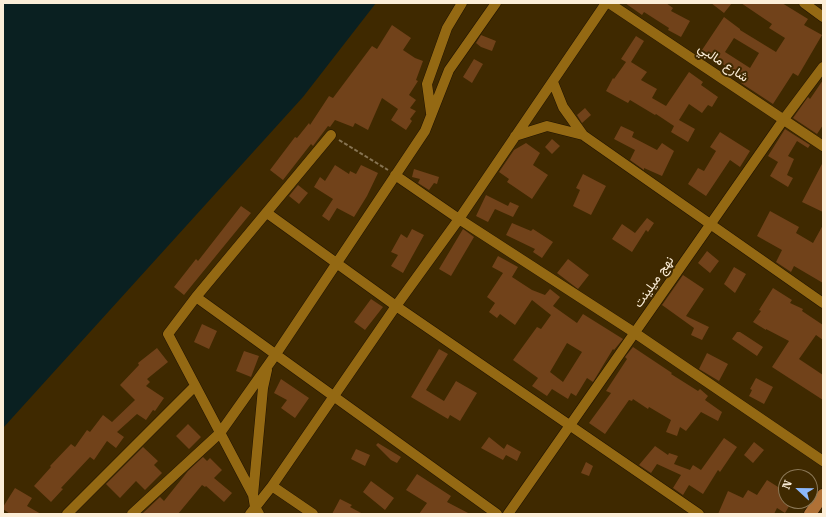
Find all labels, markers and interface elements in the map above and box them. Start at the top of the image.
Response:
street label: شارع مالبي [695,40,751,86]
street label: نهج ميلينت [631,253,677,311]
north arrow [778,469,818,509]
text: N [780,478,795,491]

